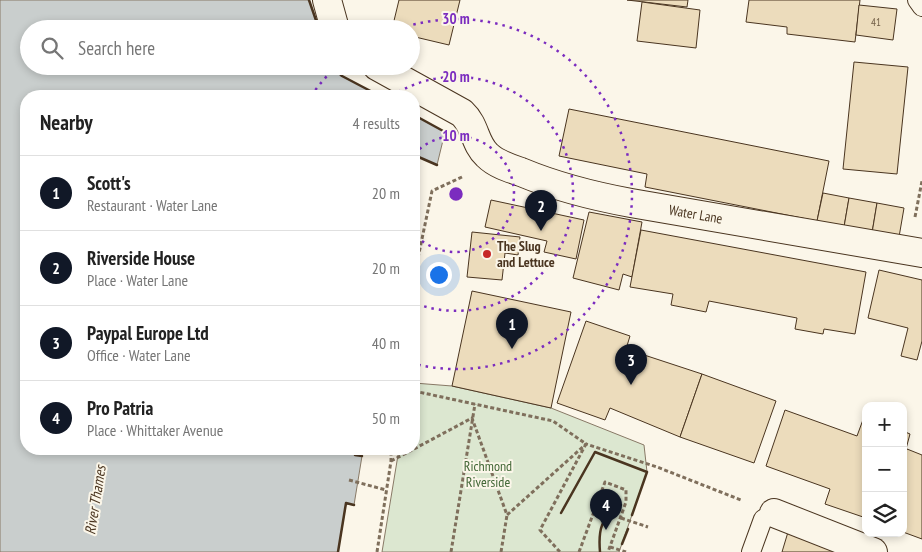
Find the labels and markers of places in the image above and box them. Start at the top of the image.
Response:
centre of rings [447,185,465,203]
pin: 2 [525,190,557,231]
place label: The Slug and Lettuce [497,237,555,271]
marker: The Slug and Lettuce [481,248,493,260]
pin: 1 [496,308,528,349]
pin: 3 [615,344,647,385]
pin: 4 [590,489,622,530]

